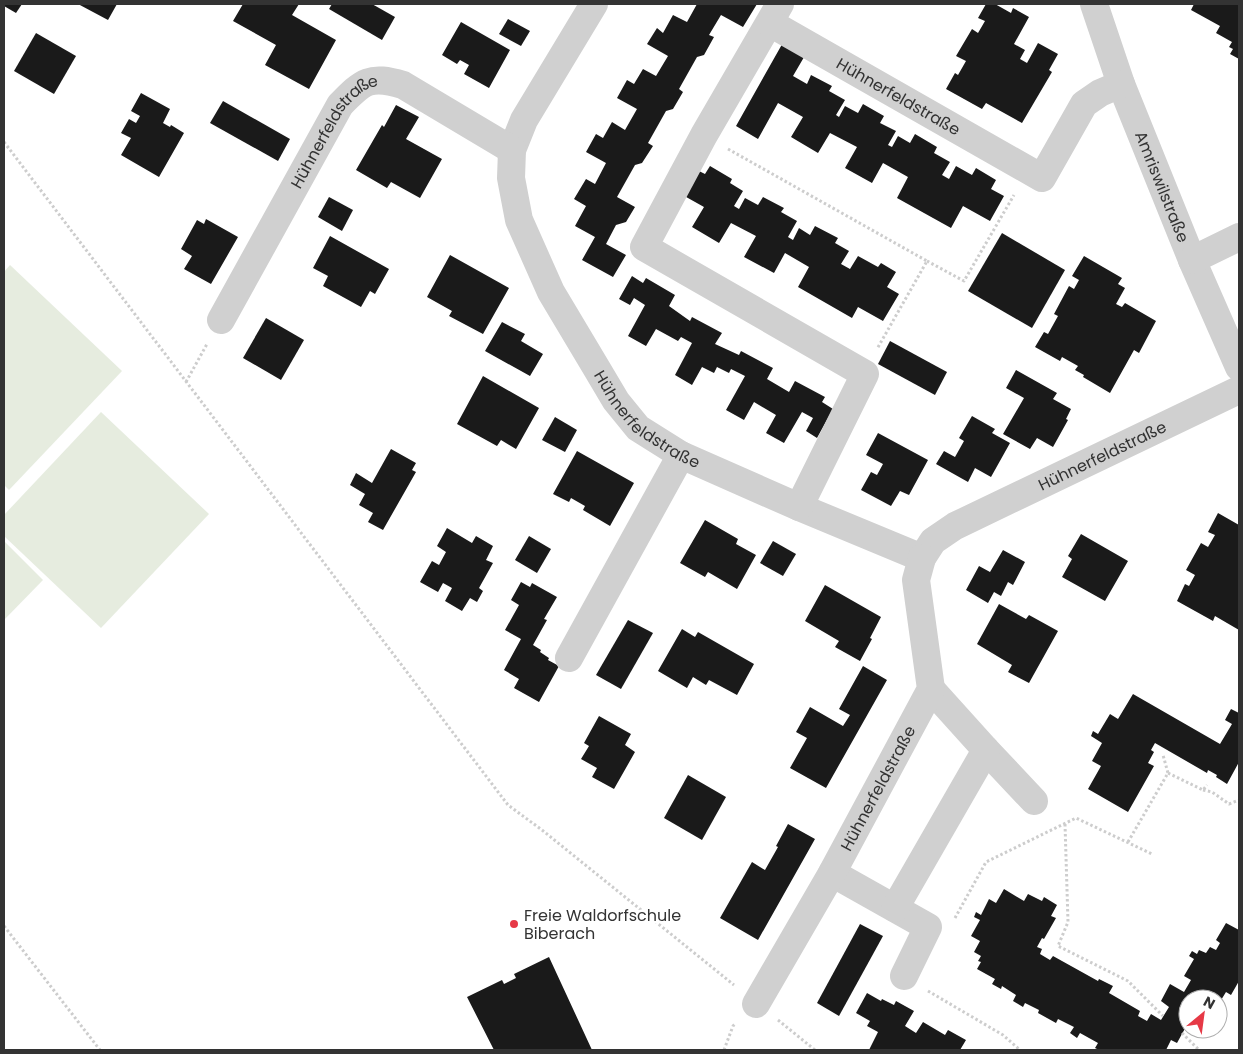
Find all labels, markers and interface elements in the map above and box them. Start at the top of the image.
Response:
street label: Hühnerfeldstraße [832,52,965,141]
street label: Hühnerfeldstraße [285,69,380,192]
street label: Amriswilstraße [1130,127,1195,246]
street label: Hühnerfeldstraße [589,366,704,474]
street label: Hühnerfeldstraße [1034,415,1170,496]
street label: Hühnerfeldstraße [835,721,921,855]
place label: Freie Waldorfschule Biberach [524,904,681,945]
marker: Freie Waldorfschule Biberach [508,918,520,930]
north arrow [1178,989,1228,1039]
text: N [1200,991,1219,1014]

